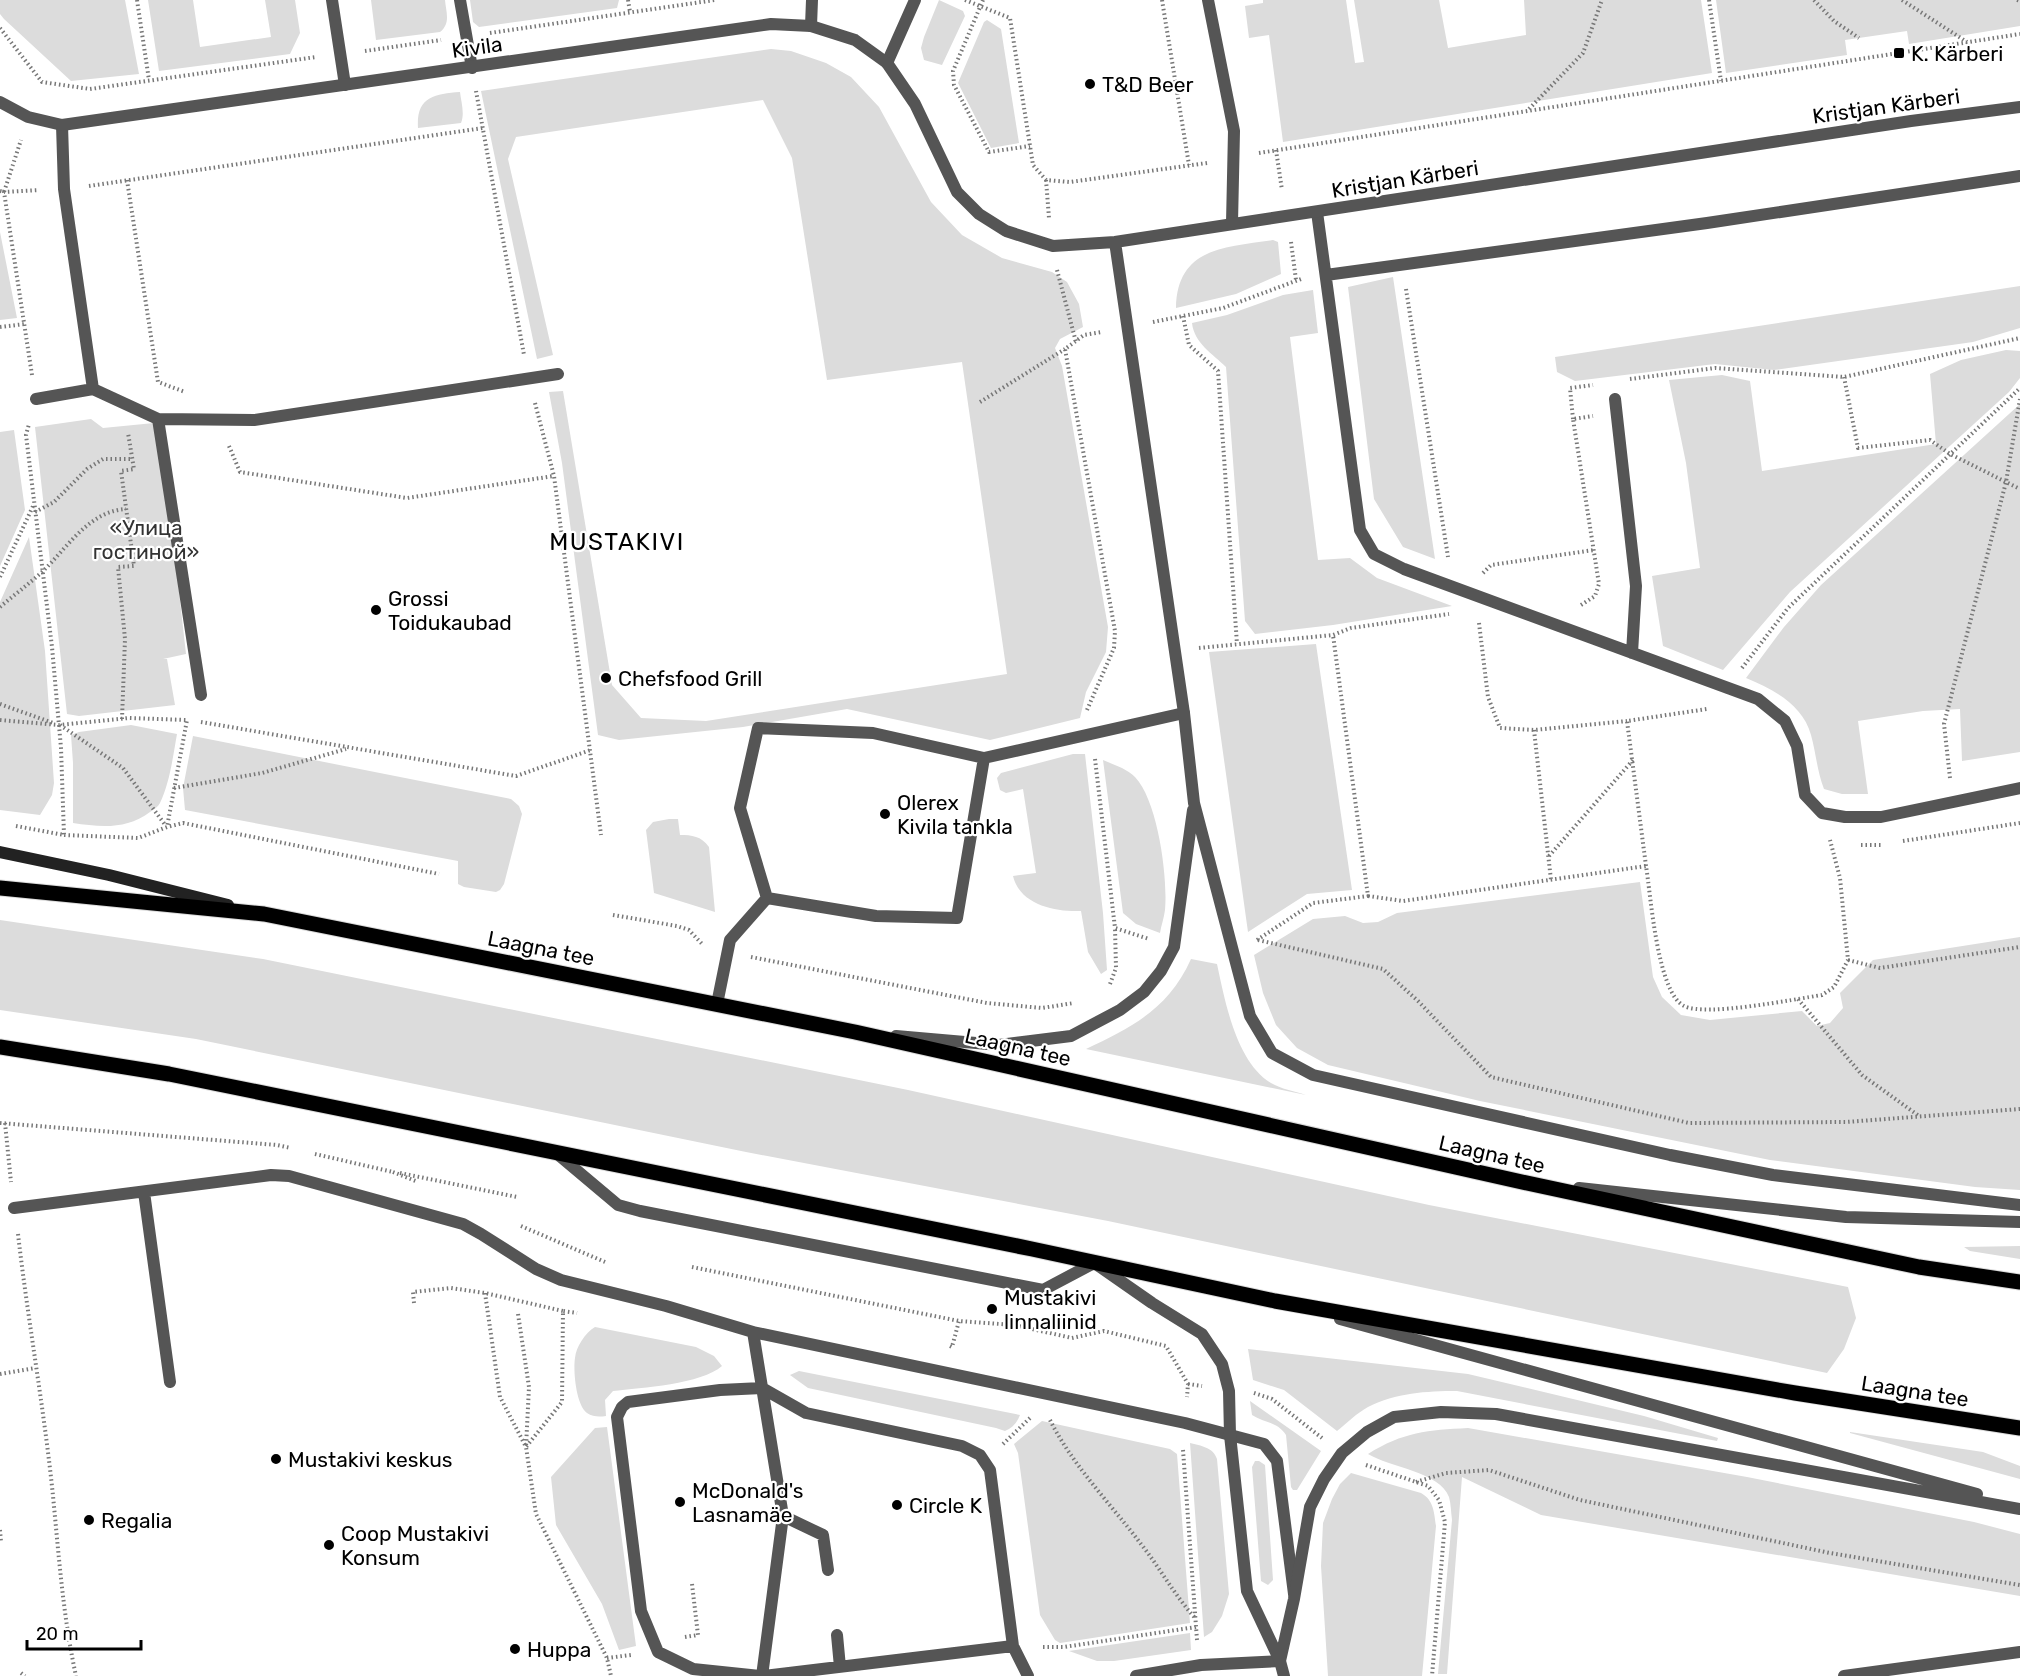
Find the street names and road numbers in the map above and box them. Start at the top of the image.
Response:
street label: Kivila [450,31,504,63]
street label: Kristjan Kärberi [1811,83,1961,129]
street label: Kristjan Kärberi [1330,155,1480,203]
street label: Laagna tee [485,925,597,971]
street label: Laagna tee [962,1023,1074,1071]
street label: Laagna tee [1436,1130,1548,1178]
street label: Laagna tee [1860,1370,1970,1412]

